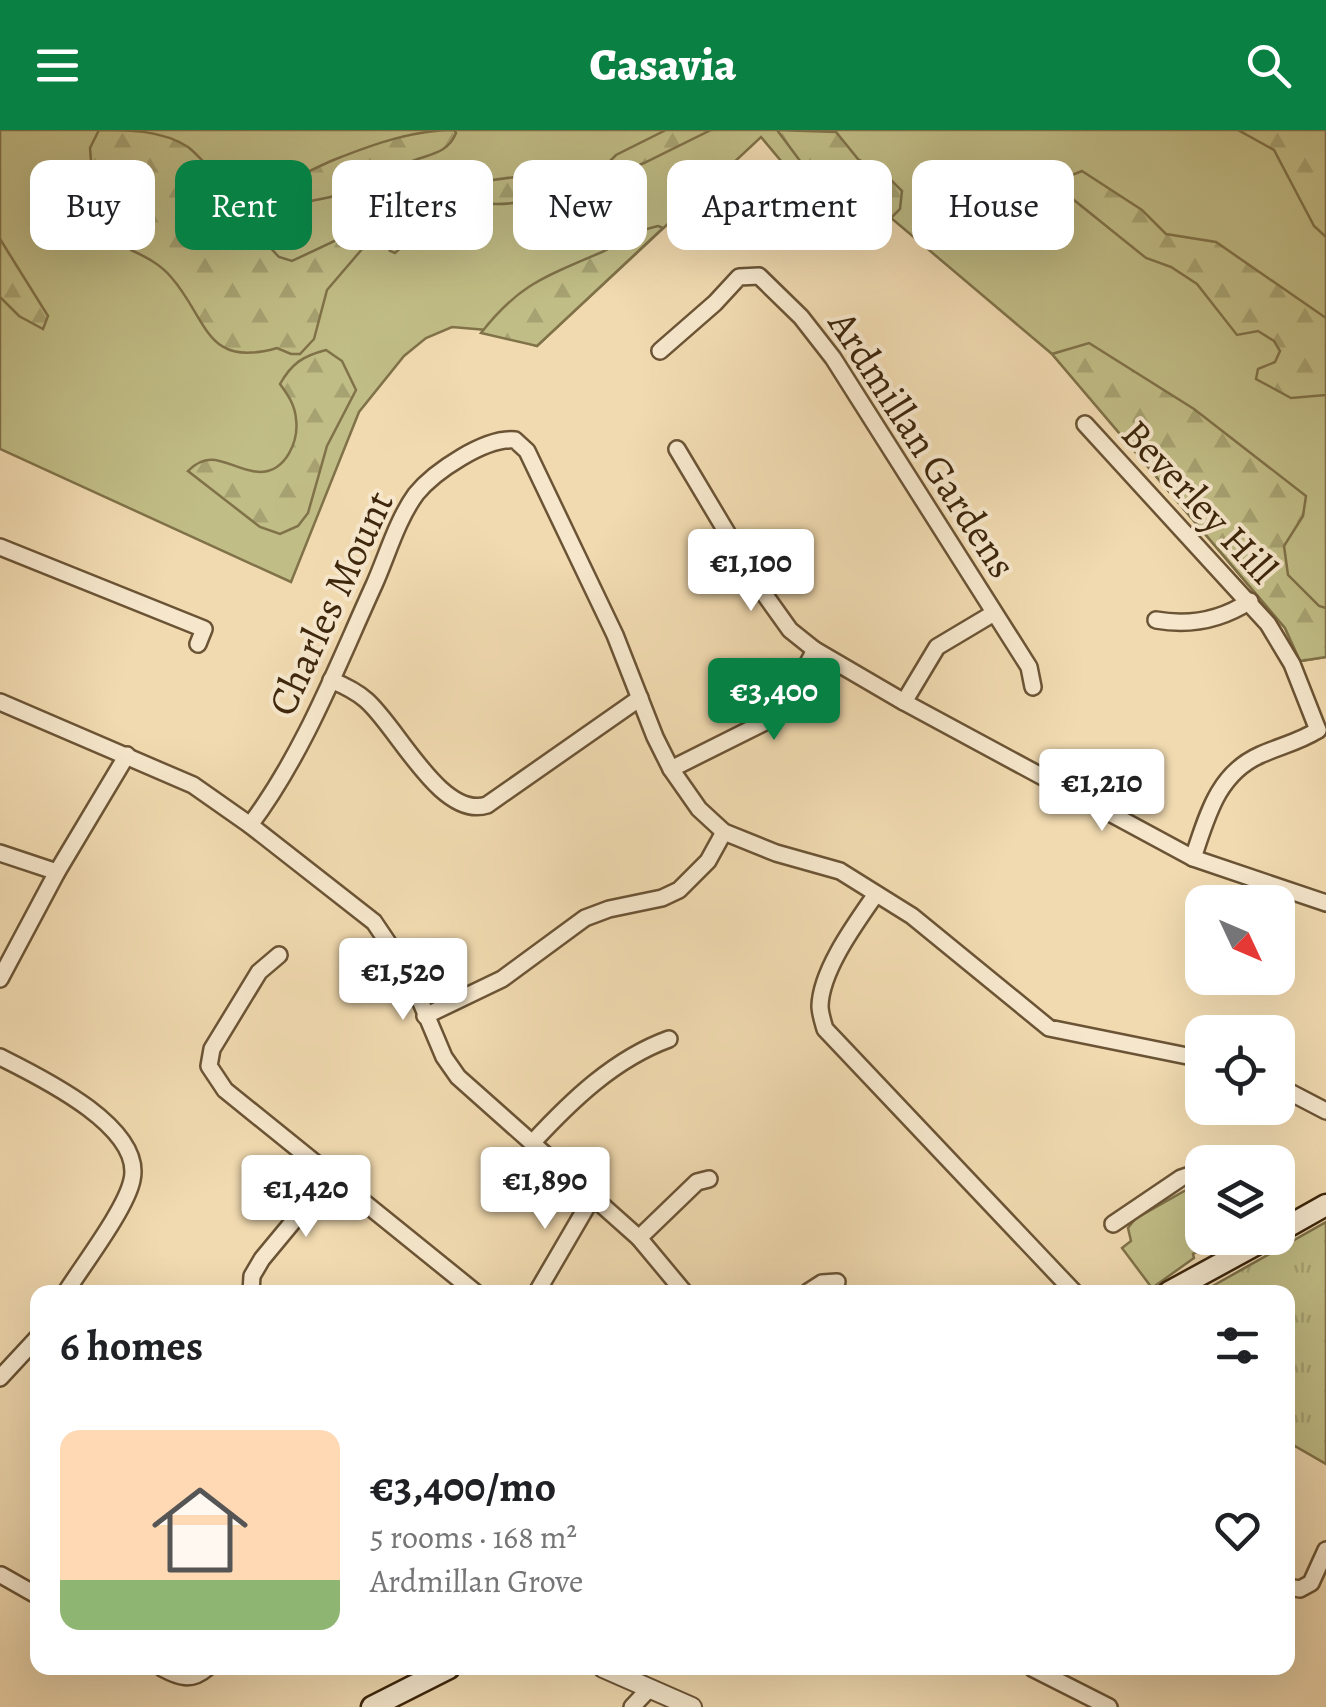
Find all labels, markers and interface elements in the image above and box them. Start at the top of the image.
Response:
text: Casavia [590,34,736,96]
icon: menu [30,38,85,93]
icon: search [1241,38,1296,93]
chip: Buy [30,160,155,250]
chip: Rent [175,160,312,250]
chip: Filters [332,160,493,250]
chip: New [513,160,647,250]
chip: Apartment [667,160,892,250]
chip: House [912,160,1074,250]
street label: Ardmillan Gardens [815,299,1030,589]
street label: Beverley Hill [1109,407,1290,596]
street label: Charles Mount [254,482,406,724]
pin: €1,100 [670,529,832,614]
text: €1,100 [710,539,792,583]
pin: €3,400 [693,658,855,743]
text: €3,400 [730,668,818,712]
pin: €1,210 [1021,749,1183,834]
text: €1,210 [1061,759,1143,803]
north arrow [1185,885,1295,995]
map controls [1185,885,1295,1255]
pin: €1,520 [322,938,484,1023]
text: €1,520 [361,948,445,992]
button: locate [1185,1015,1295,1125]
button: layers [1185,1145,1295,1255]
pin: €1,890 [464,1147,626,1232]
pin: €1,420 [225,1155,387,1240]
text: €1,890 [503,1157,587,1201]
text: €1,420 [263,1165,349,1209]
text: 6 homes [60,1317,203,1374]
icon: filters [1210,1318,1265,1373]
text: €3,400/mo [370,1458,556,1515]
icon: home [140,1470,260,1590]
icon: heart [1210,1503,1265,1558]
text: 5 rooms · 168 m² [370,1515,577,1559]
text: Ardmillan Grove [370,1559,583,1603]

